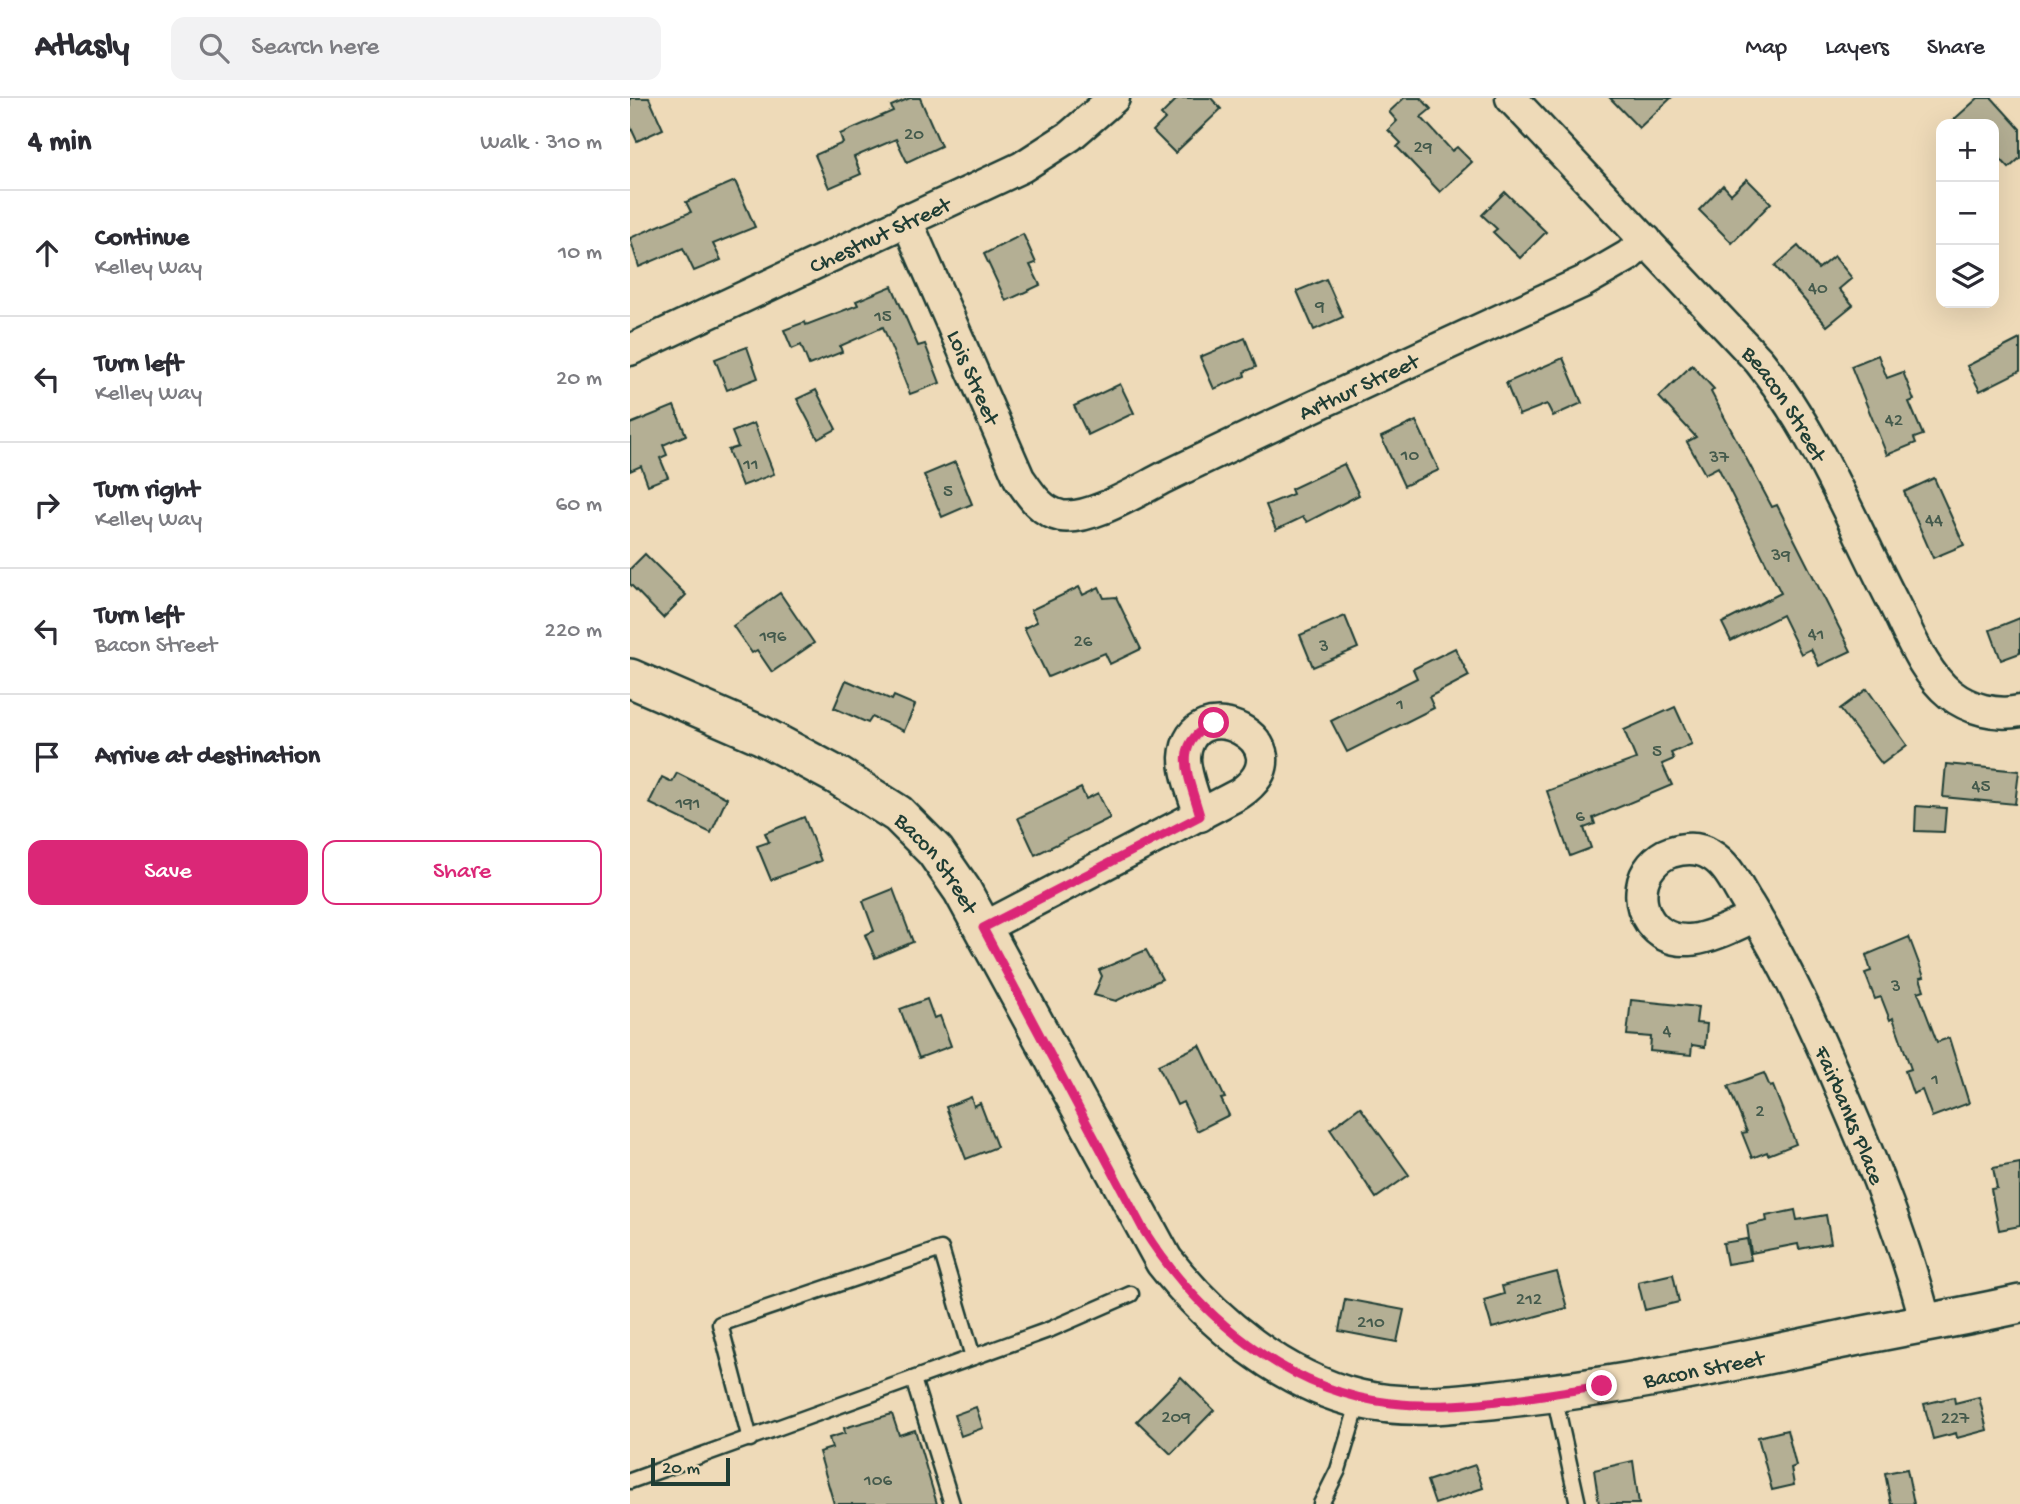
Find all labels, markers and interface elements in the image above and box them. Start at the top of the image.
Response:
search box [171,17,661,80]
text: Atlasly [35,29,129,67]
icon: search [195,29,233,67]
text: Search here [251,33,379,64]
text: Map [1745,34,1787,63]
text: Layers [1825,34,1889,63]
text: Share [1927,34,1985,63]
map controls [1936,119,1999,308]
button: + [1936,119,1999,182]
house number: 20 [904,124,924,147]
text: 4 min [28,126,91,161]
text: Walk · 310 m [480,130,602,157]
house number: 29 [1414,137,1433,160]
button: − [1936,182,1999,245]
street label: Chestnut Street [806,192,957,281]
text: Continue [95,224,189,255]
icon: ahead [28,234,66,272]
text: 10 m [558,240,602,267]
button: layers [1936,245,1999,308]
text: Kelley Way [95,255,202,282]
house number: 40 [1808,278,1828,301]
house number: 9 [1314,296,1325,319]
house number: 15 [873,306,892,329]
street label: Lois Street [939,327,1005,431]
street label: Beacon Street [1734,341,1831,468]
street label: Arthur Street [1295,349,1425,428]
text: Turn left [95,350,183,381]
icon: left [28,360,66,398]
text: 20 m [556,366,602,393]
text: Kelley Way [95,381,202,408]
house number: 42 [1885,410,1903,433]
house number: 10 [1400,445,1419,468]
house number: 37 [1708,447,1730,470]
house number: 11 [742,454,759,477]
text: Turn right [95,476,199,507]
house number: 5 [943,481,953,504]
icon: right [28,486,66,524]
text: 60 m [556,492,602,519]
text: Kelley Way [95,507,202,534]
house number: 44 [1925,510,1943,533]
house number: 39 [1770,545,1791,568]
text: Turn left [95,602,183,633]
icon: left [28,612,66,650]
text: 220 m [545,618,602,645]
house number: 41 [1808,624,1824,647]
house number: 196 [759,626,787,649]
house number: 26 [1074,631,1093,654]
text: Bacon Street [95,633,217,660]
house number: 3 [1318,636,1329,659]
house number: 1 [1395,694,1404,717]
route start [1198,707,1229,738]
icon: arrive [28,738,66,776]
house number: 5 [1652,741,1662,764]
text: Arrive at destination [95,742,320,773]
house number: 45 [1972,776,1990,799]
house number: 191 [675,793,700,816]
house number: 6 [1575,806,1585,829]
street label: Bacon Street [887,808,983,921]
button: Save [28,840,308,905]
button: Share [322,840,602,905]
house number: 3 [1890,976,1901,999]
house number: 4 [1663,1021,1672,1044]
street label: Fairbanks Place [1806,1042,1889,1190]
house number: 1 [1930,1069,1939,1092]
house number: 2 [1755,1101,1765,1124]
house number: 212 [1516,1289,1542,1312]
house number: 210 [1357,1312,1385,1335]
street label: Bacon Street [1641,1346,1768,1396]
route end [1586,1370,1617,1401]
house number: 209 [1161,1407,1191,1430]
house number: 227 [1941,1408,1970,1431]
scale bar [651,1455,730,1487]
text: 20 m [662,1458,700,1481]
house number: 106 [863,1470,892,1493]

